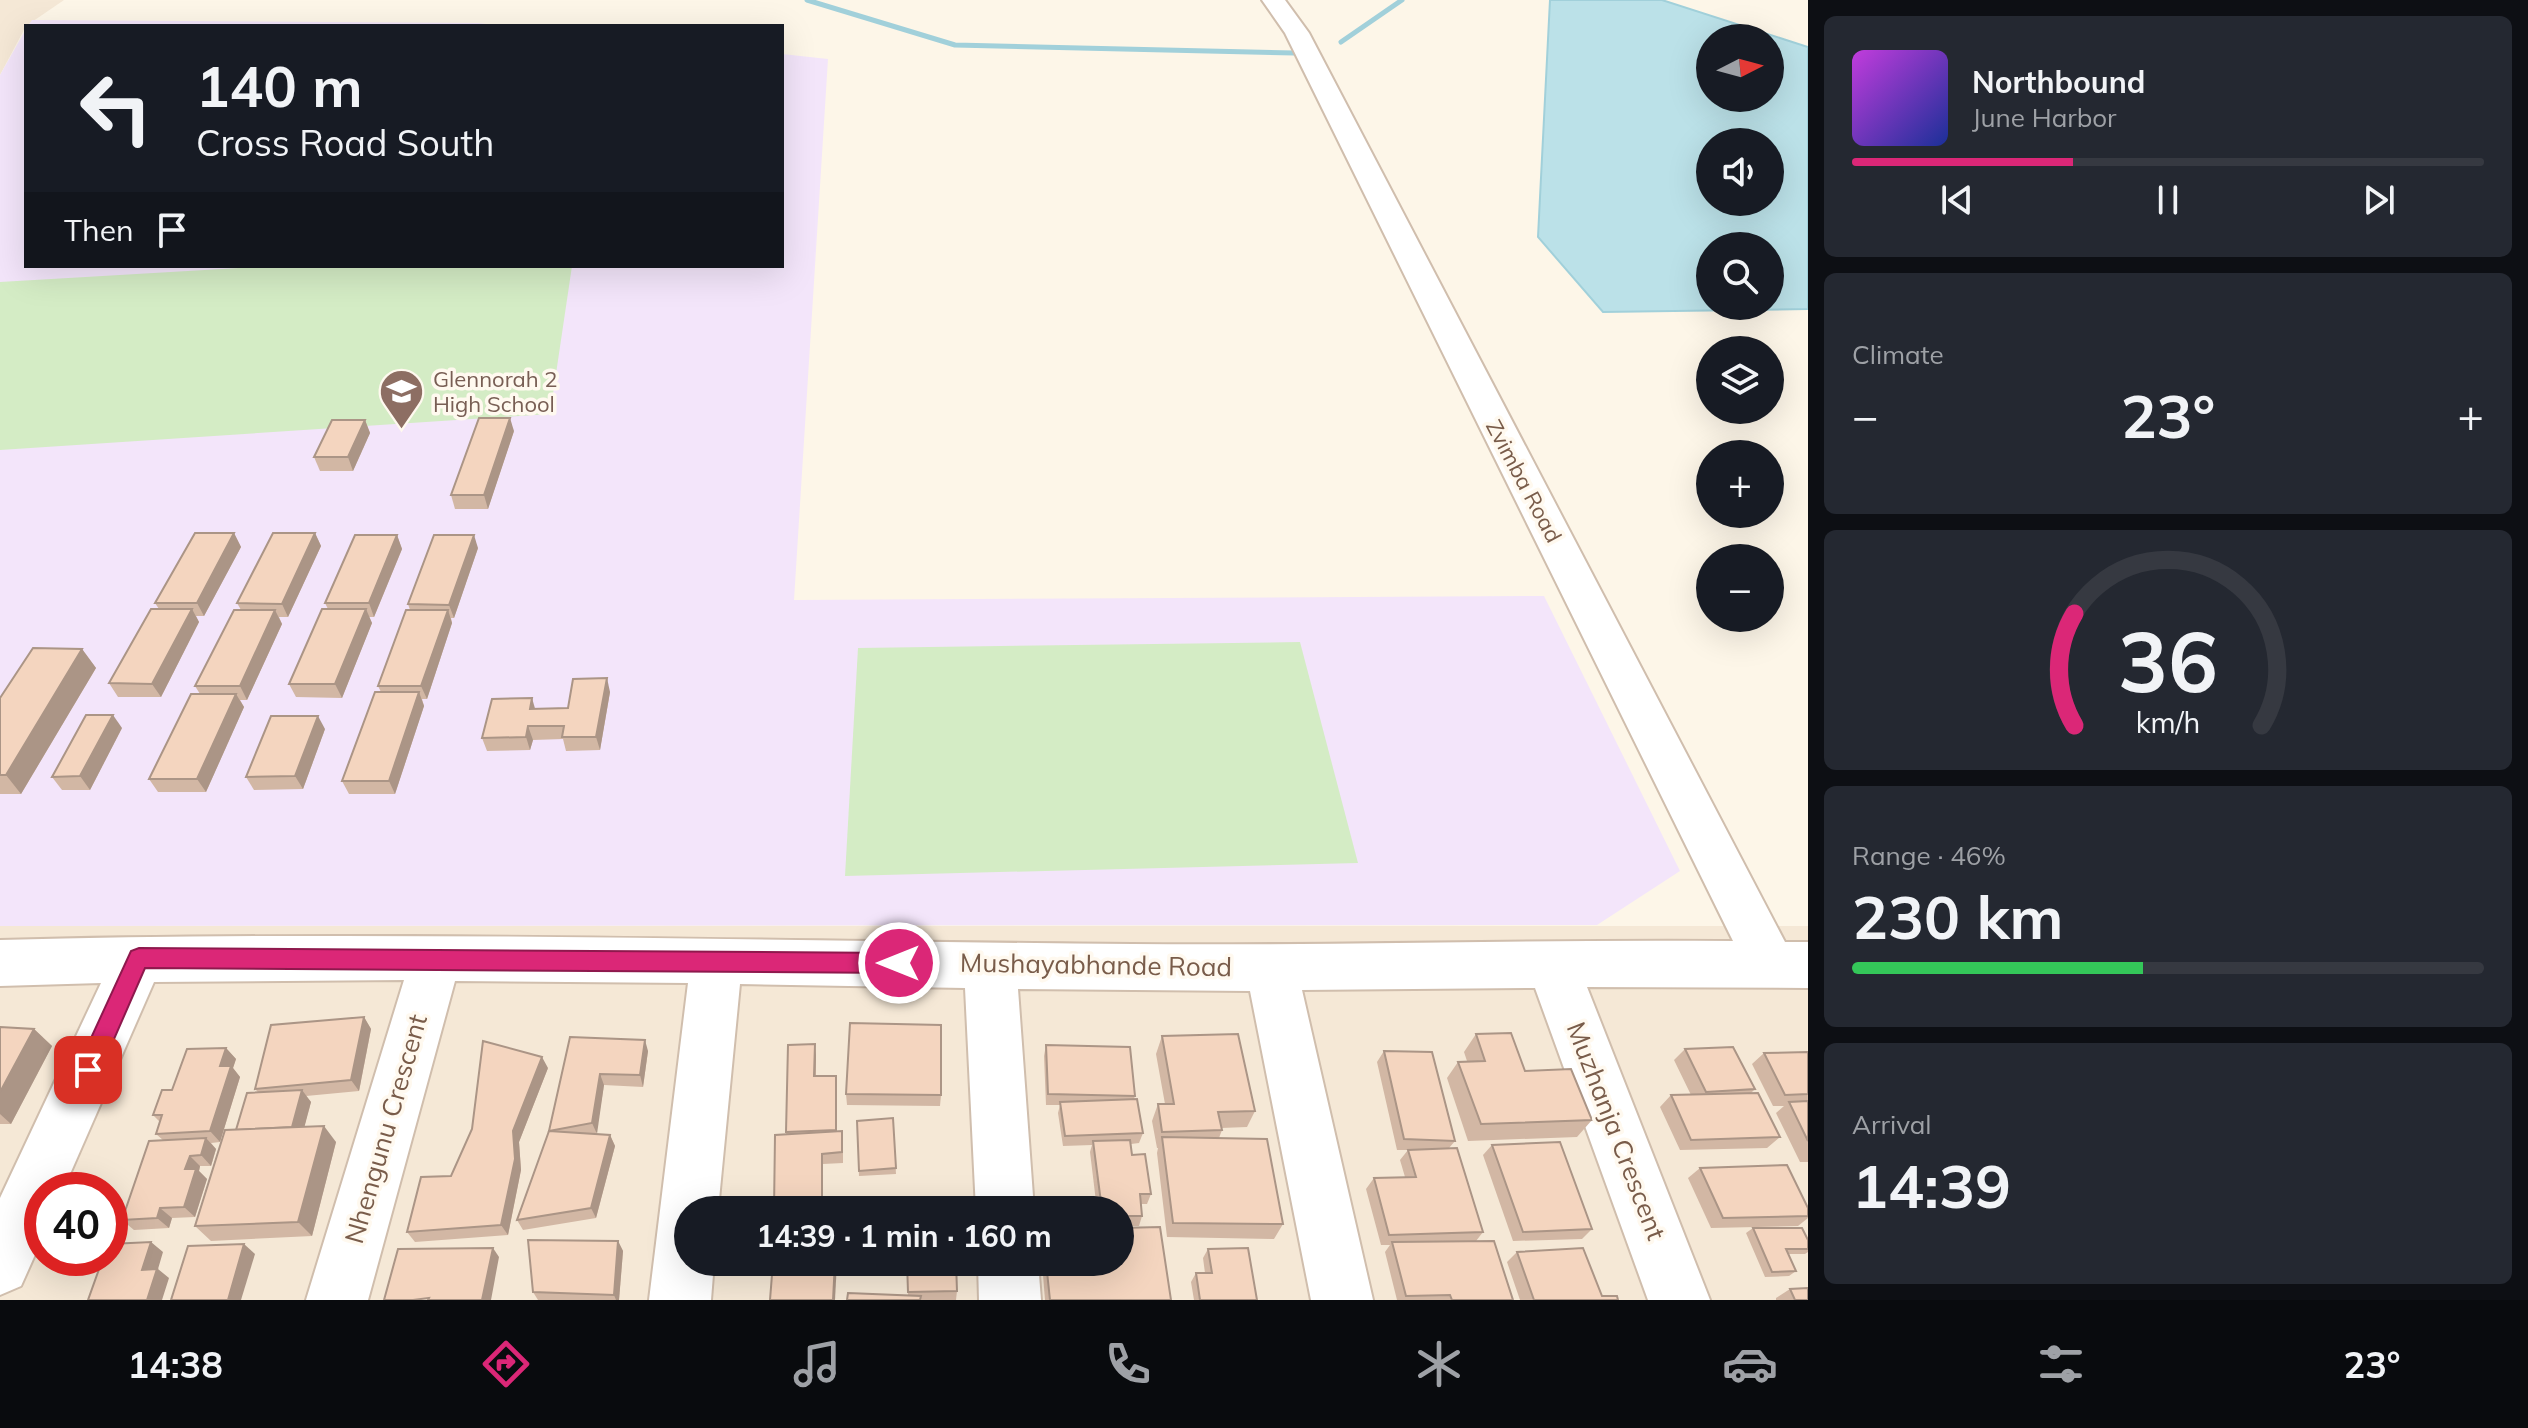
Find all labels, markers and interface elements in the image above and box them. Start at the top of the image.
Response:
north arrow [1696,24,1784,112]
map controls [1696,24,1784,632]
text: 140 m [196,51,363,121]
icon: left [64,56,168,160]
text: Northbound [1972,63,2145,101]
text: June Harbor [1972,101,2117,134]
text: Cross Road South [196,120,494,165]
button: sound [1696,128,1784,216]
icon: previous [1935,178,1979,222]
icon: pause [2146,178,2190,222]
icon: next [2357,178,2401,222]
icon: arrive [150,208,194,252]
text: Then [64,211,134,249]
button: search [1696,232,1784,320]
button: layers [1696,336,1784,424]
text: Climate [1852,338,1944,371]
place label: Glennorah 2 High School [433,365,558,418]
school or university icon: Glennorah 2 High School [378,368,426,431]
text: 23° [2121,378,2215,453]
text: − [1852,388,1878,443]
text: + [2458,388,2484,443]
street label: Zvimba Road [1480,415,1568,547]
button: + [1696,440,1784,528]
button: − [1696,544,1784,632]
text: 36 [2118,608,2218,713]
text: km/h [2136,704,2200,740]
text: Range · 46% [1852,839,2006,872]
text: 230 km [1852,879,2064,954]
position arrow [857,921,941,1005]
street label: Mushayabhande Road [960,946,1232,983]
street label: Nhengunu Crescent [337,1010,434,1247]
street label: Muzhanja Crescent [1560,1017,1673,1244]
pin [54,1036,122,1104]
icon: arrive [66,1048,110,1092]
text: Arrival [1852,1108,1932,1141]
text: 14:39 [1852,1148,2011,1223]
speed limit sign: 40 [24,1172,128,1276]
text: 14:39 · 1 min · 160 m [756,1217,1052,1255]
icon: directions [478,1336,534,1392]
icon: music [789,1336,845,1392]
icon: phone [1100,1336,1156,1392]
icon: climate [1411,1336,1467,1392]
icon: car [1722,1336,1778,1392]
icon: filters [2033,1336,2089,1392]
text: 14:38 [127,1342,223,1387]
text: 23° [2344,1342,2400,1387]

